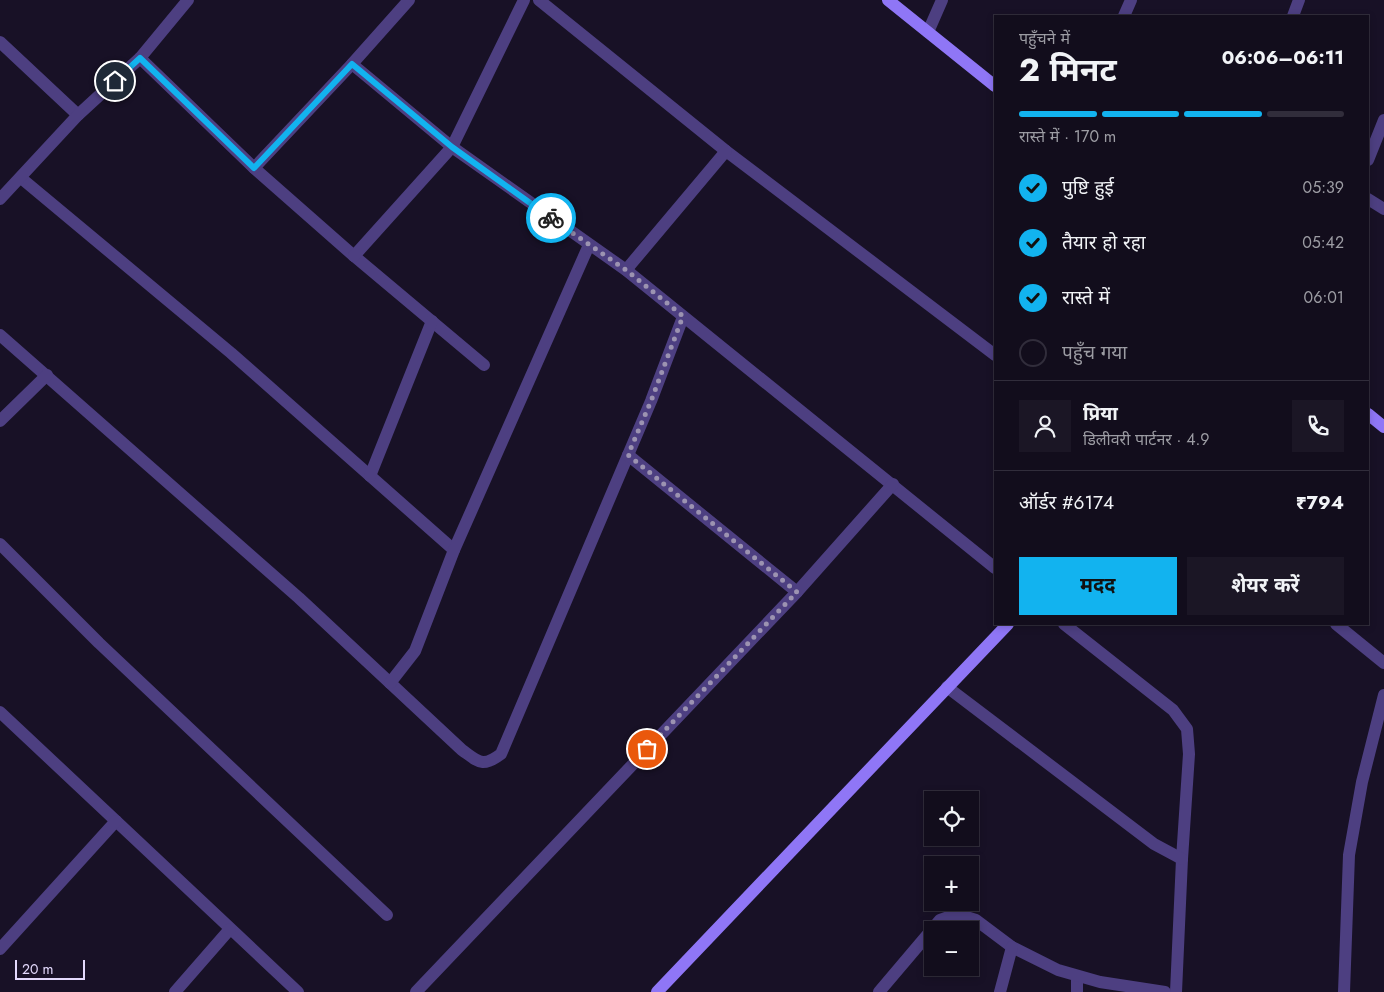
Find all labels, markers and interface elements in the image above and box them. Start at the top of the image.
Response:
text: पहुँचने में [1019,27,1070,50]
text: 06:06–06:11 [1222,44,1344,71]
text: 2 मिनट [1019,47,1117,93]
pin [94,60,136,102]
icon: home [101,67,129,95]
text: रास्ते में · 170 m [1019,125,1116,148]
icon: check [1019,174,1047,202]
text: पुष्टि हुई [1062,174,1114,201]
text: 05:39 [1303,176,1344,199]
courier [526,193,576,243]
icon: bike [537,204,565,232]
icon: check [1019,229,1047,257]
text: तैयार हो रहा [1062,229,1146,256]
text: 05:42 [1302,231,1344,254]
icon: check [1019,284,1047,312]
text: रास्ते में [1062,284,1110,311]
text: 06:01 [1304,286,1344,309]
text: पहुँच गया [1062,339,1127,366]
button: person [1019,400,1071,452]
text: प्रिया [1083,400,1118,427]
button: phone [1292,400,1344,452]
text: डिलीवरी पार्टनर · 4.9 [1083,428,1210,451]
text: ऑर्डर #6174 [1019,489,1114,516]
text: ₹794 [1296,489,1344,516]
button: मदद [1019,557,1177,615]
button: शेयर करें [1187,557,1344,615]
pin [626,728,668,770]
icon: bag [633,735,661,763]
map controls [924,791,979,976]
button: locate [924,791,979,846]
button: + [924,856,979,911]
button: − [924,921,979,976]
scale bar [15,957,85,980]
text: 20 m [22,959,54,979]

